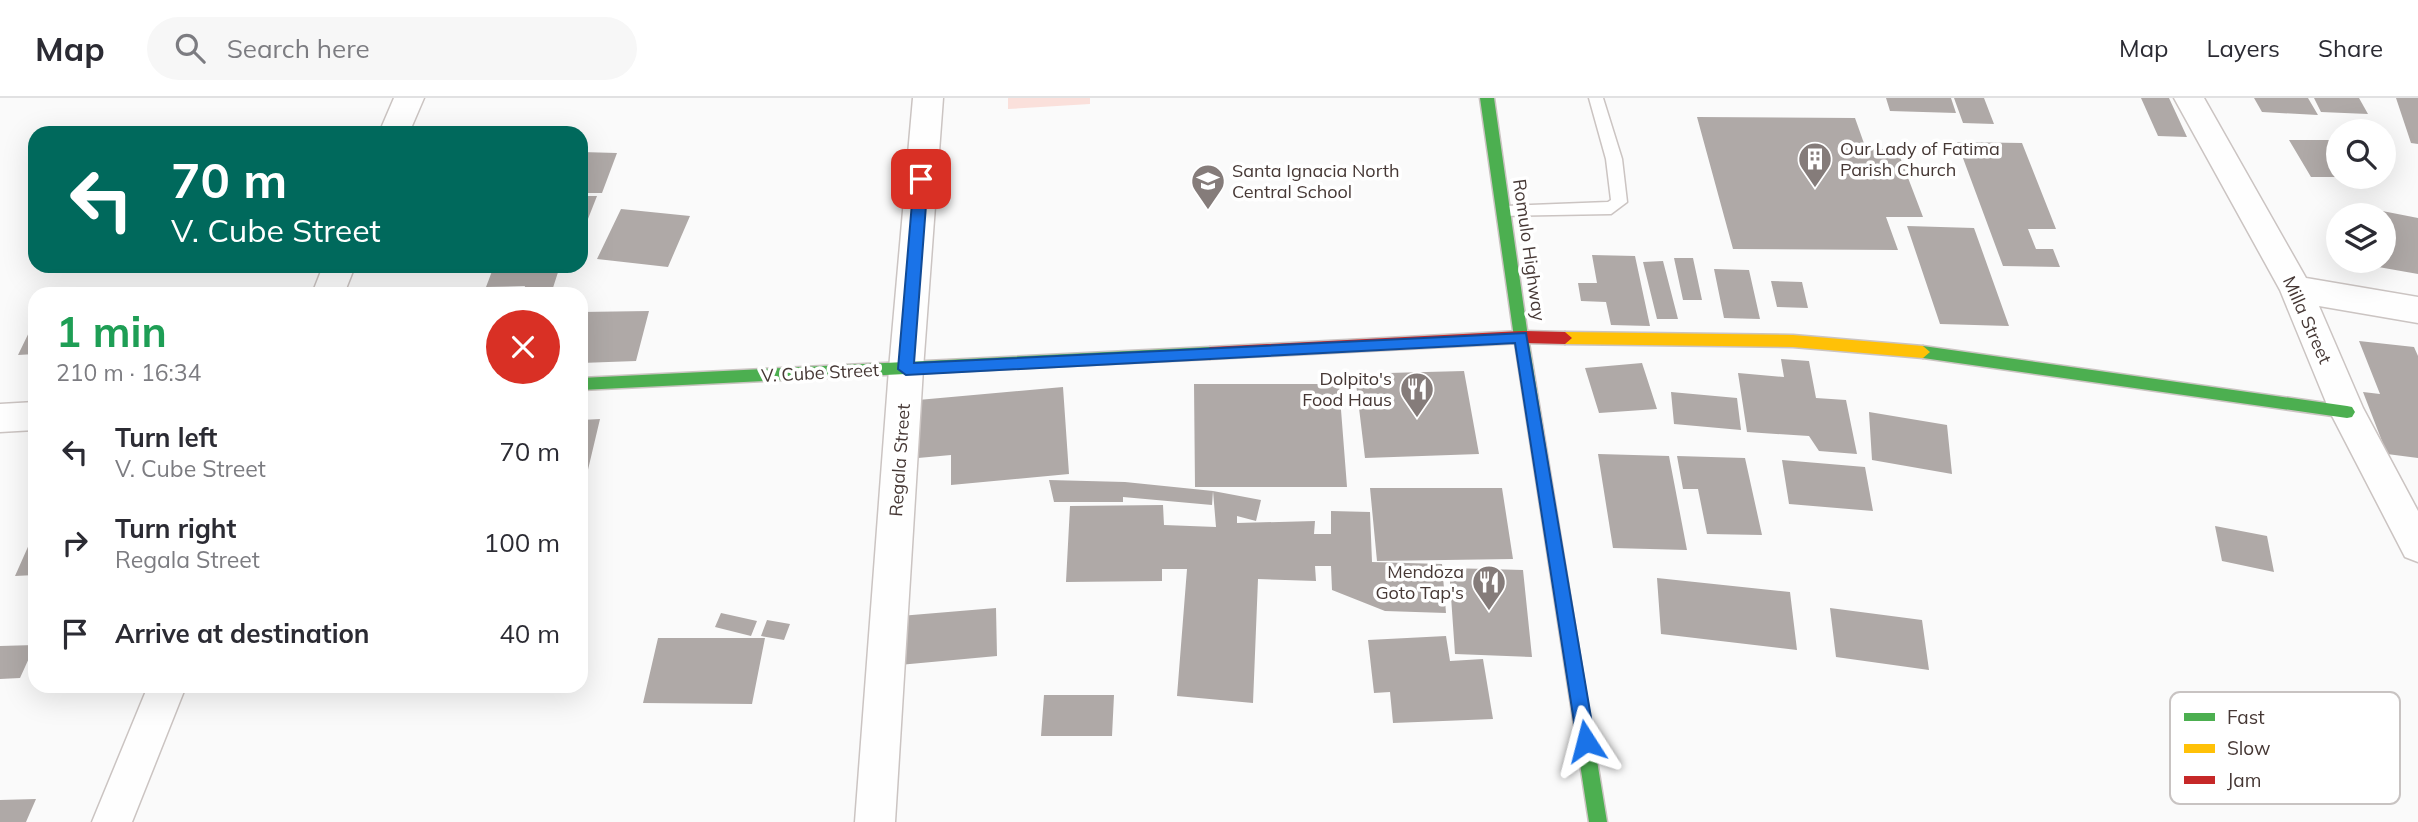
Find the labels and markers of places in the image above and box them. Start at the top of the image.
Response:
place label: Our Lady of Fatima Parish Church [1840,137,2000,181]
building icon: Our Lady of Fatima Parish Church [1796,140,1834,189]
pin [891,149,951,209]
place label: Santa Ignacia North Central School [1232,159,1400,203]
school or university icon: Santa Ignacia North Central School [1189,162,1227,211]
place label: Dolpito's Food Haus [1302,367,1392,411]
restaurant icon: Dolpito's Food Haus [1398,370,1436,419]
place label: Mendoza Goto Tap's [1375,560,1464,604]
restaurant icon: Mendoza Goto Tap's [1470,563,1508,612]

